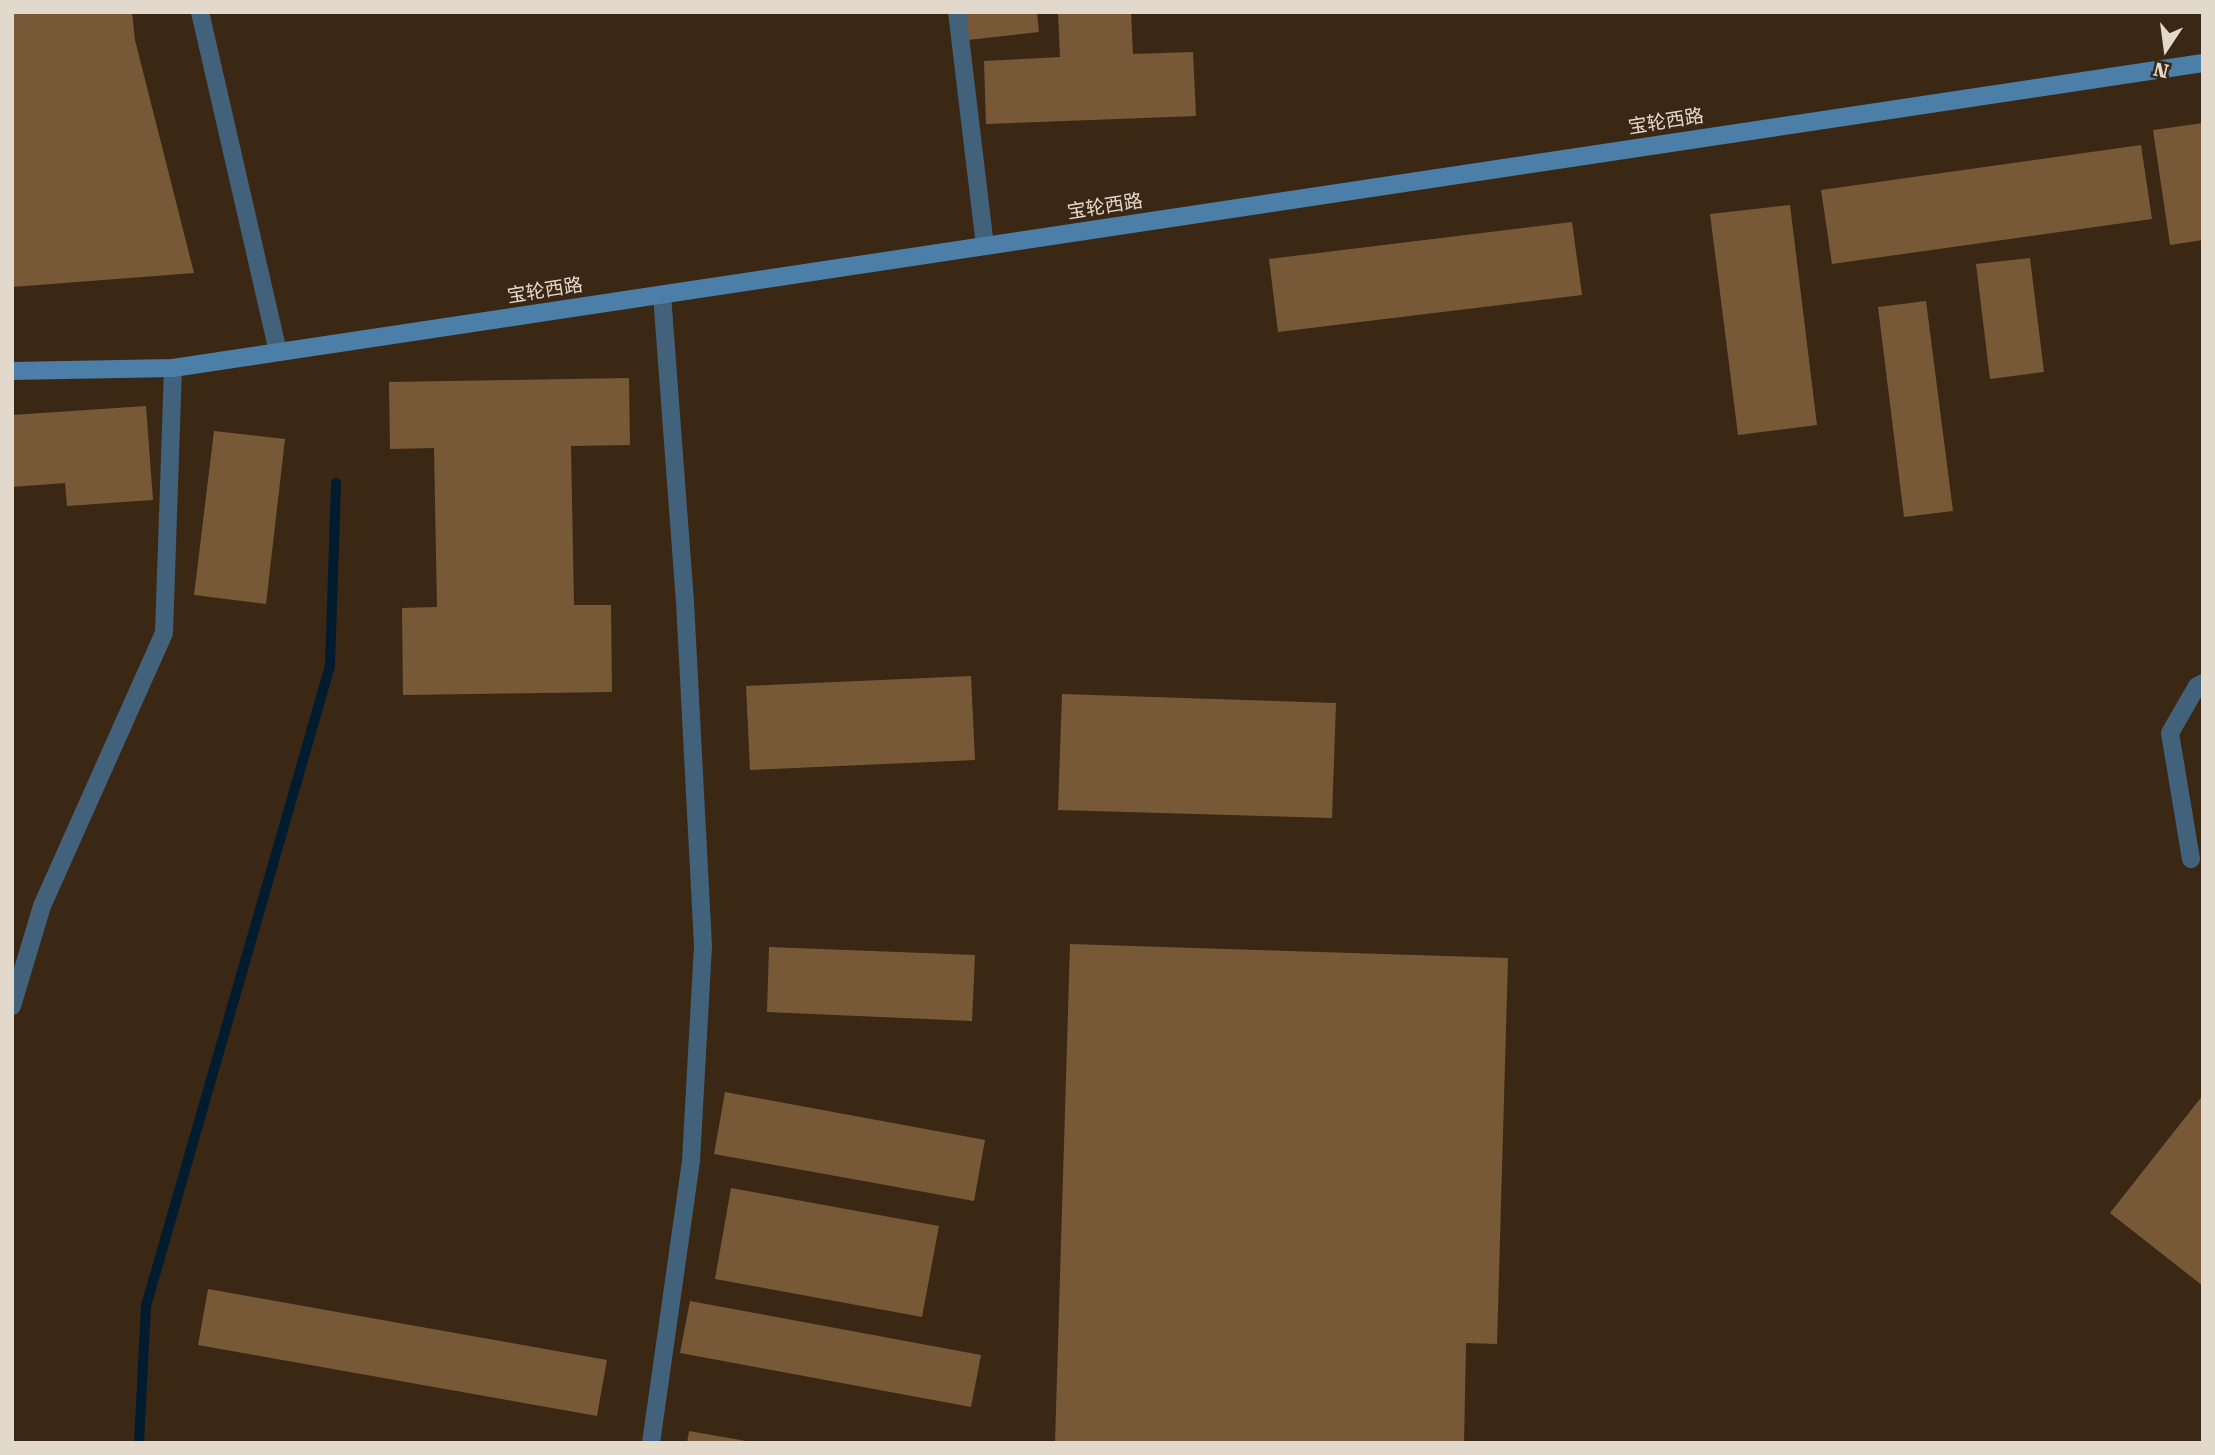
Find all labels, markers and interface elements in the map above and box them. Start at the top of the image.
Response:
north arrow [2131,14,2201,84]
text: N [2151,57,2171,83]
street label: 宝轮西路 [1627,105,1705,139]
street label: 宝轮西路 [1066,190,1144,224]
street label: 宝轮西路 [506,274,584,308]

